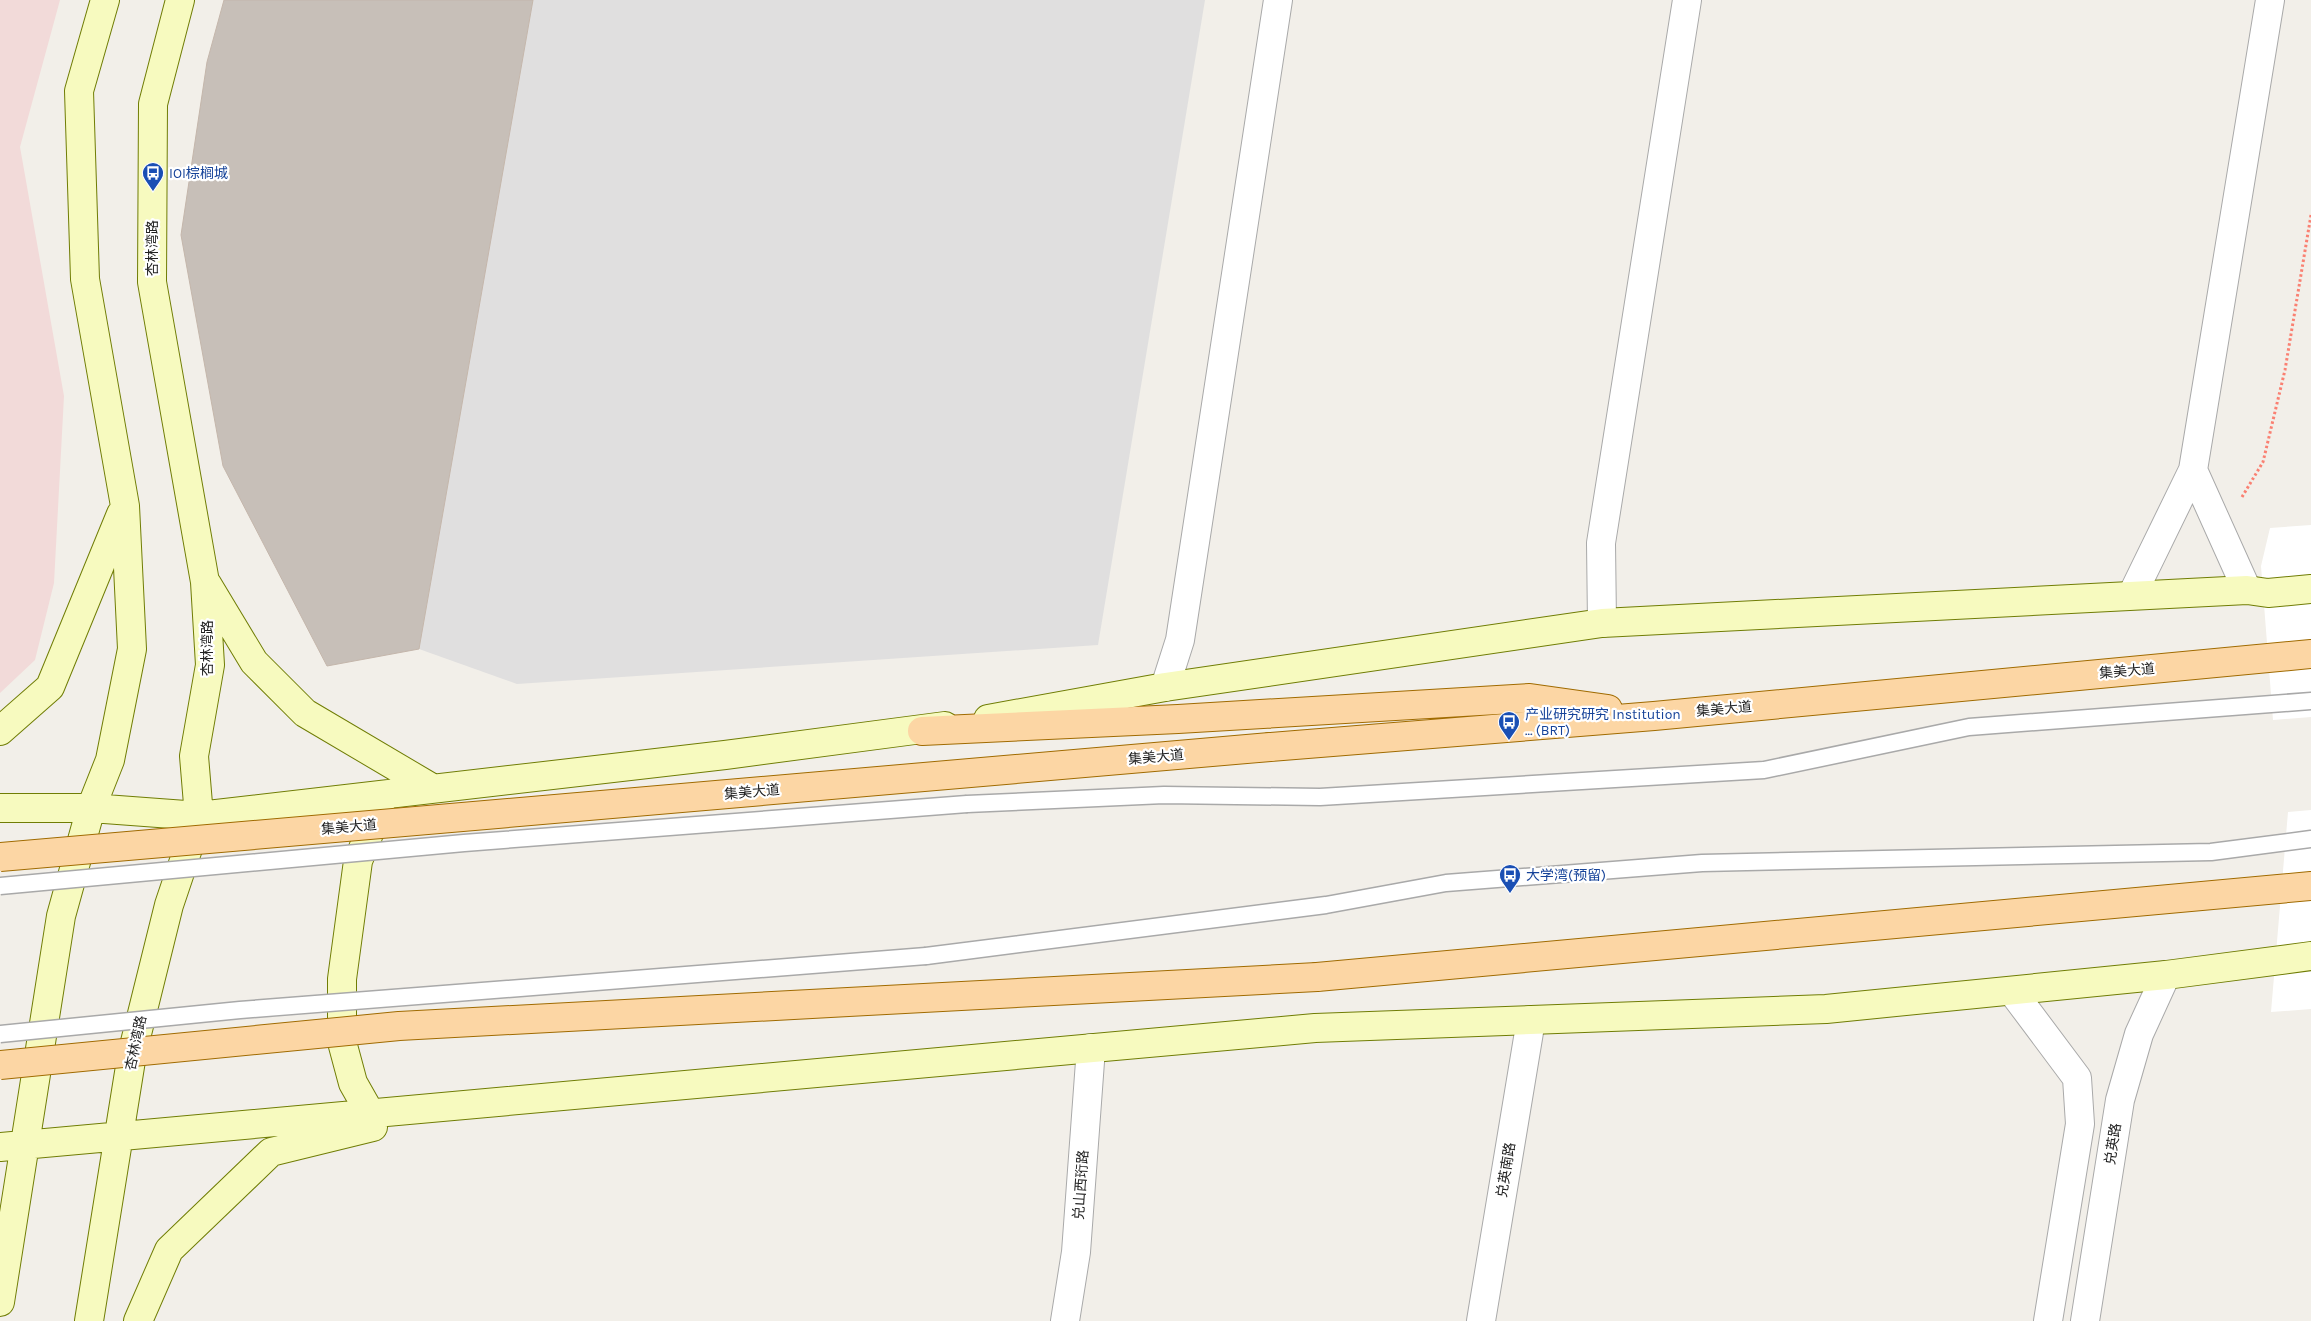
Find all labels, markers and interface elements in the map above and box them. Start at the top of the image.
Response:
bus stop icon: IOI棕榈城 [141,161,165,192]
place label: IOI棕榈城 [169,165,228,182]
street label: 杏林湾路 [144,220,161,276]
street label: 杏林湾路 [199,620,216,676]
street label: 集美大道 [2098,660,2156,682]
street label: 集美大道 [1695,698,1753,720]
place label: 产业研究研究 Institution ... (BRT) [1525,706,1681,739]
bus stop icon: 产业研究研究 Institution ... (BRT) [1497,710,1521,741]
street label: 集美大道 [1127,746,1185,768]
street label: 集美大道 [723,781,781,803]
street label: 集美大道 [320,816,378,838]
bus stop icon: 大学湾(预留) [1498,863,1522,894]
place label: 大学湾(预留) [1526,867,1606,884]
street label: 杏林湾路 [122,1014,150,1072]
street label: 兑英路 [2101,1122,2125,1166]
street label: 兑英南路 [1493,1141,1519,1199]
street label: 兑山西珩路 [1070,1149,1092,1221]

